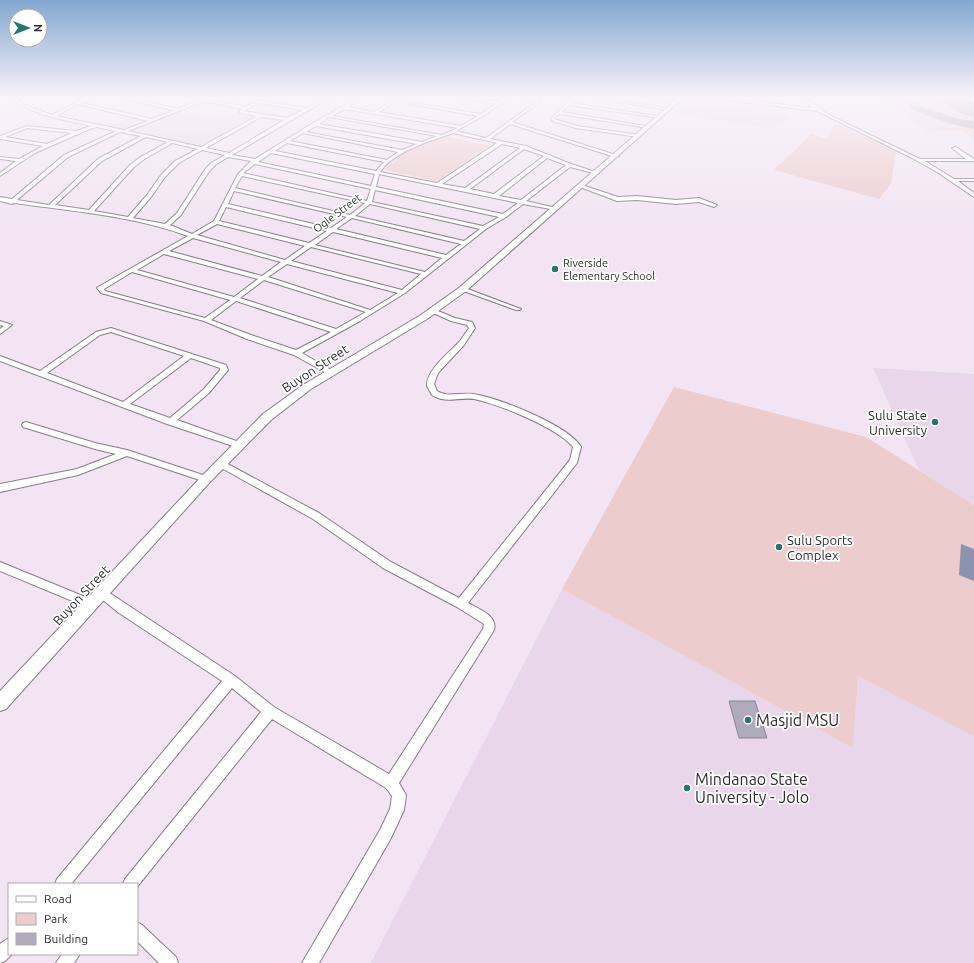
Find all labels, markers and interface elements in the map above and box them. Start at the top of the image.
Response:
north arrow [8,8,48,48]
text: N [32,24,44,32]
street label: Ogle Street [311,191,364,235]
place label: Riverside Elementary School [563,257,655,282]
marker: Riverside Elementary School [550,264,560,274]
street label: Buyon Street [279,341,351,395]
place label: Sulu State University [868,408,927,437]
marker: Sulu State University [930,417,940,427]
place label: Sulu Sports Complex [787,533,853,562]
marker: Sulu Sports Complex [774,542,784,552]
street label: Buyon Street [50,562,112,628]
place label: Masjid MSU [756,711,839,729]
marker: Masjid MSU [743,715,753,725]
place label: Mindanao State University - Jolo [695,770,809,806]
marker: Mindanao State University - Jolo [682,783,692,793]
legend [8,883,138,955]
text: Road [44,892,72,905]
text: Park [44,912,68,925]
text: Building [44,932,88,945]

